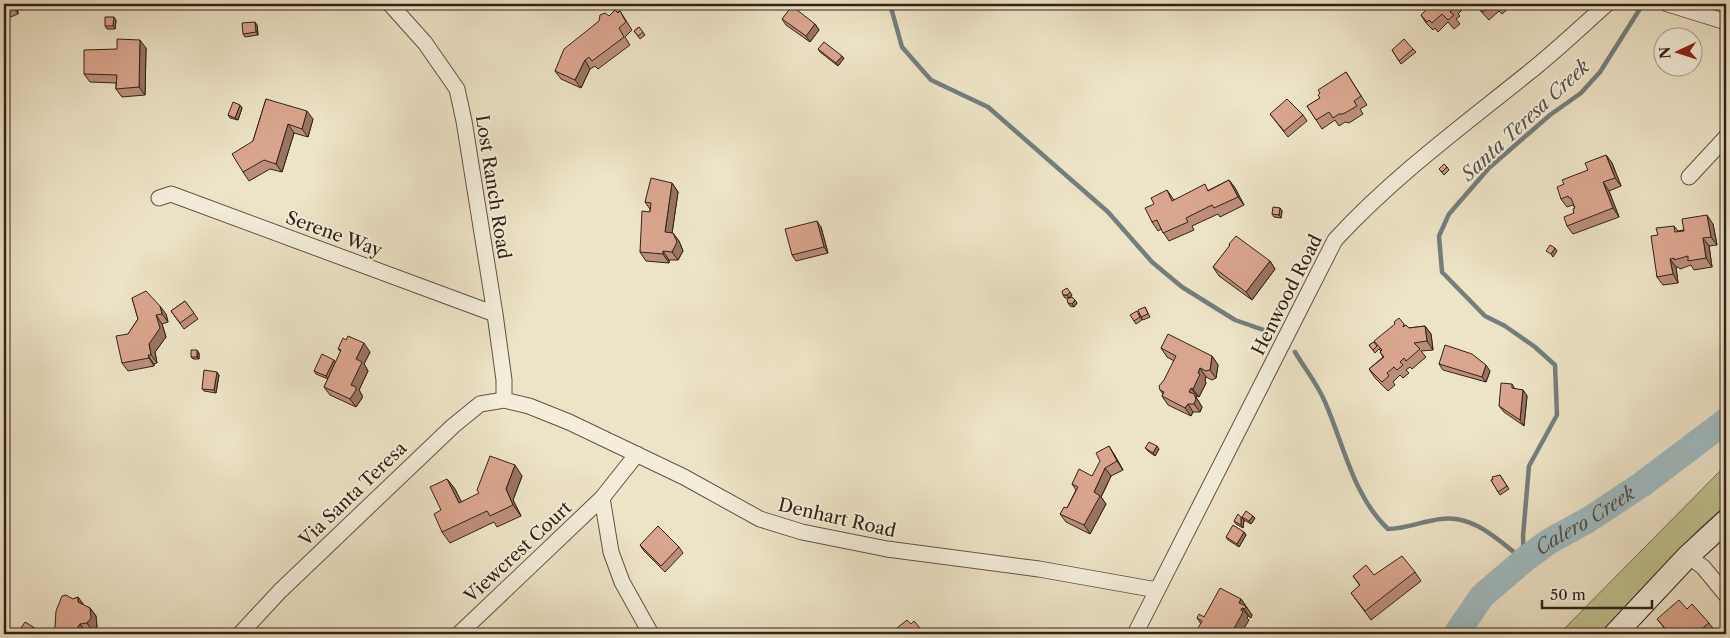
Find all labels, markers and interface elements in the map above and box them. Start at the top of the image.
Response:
north arrow [1652,28,1702,78]
text: N [1656,46,1674,60]
water label: Santa Teresa Creek [1456,55,1594,186]
street label: Lost Ranch Road [471,113,515,261]
street label: Serene Way [283,206,386,262]
street label: Henwood Road [1247,231,1327,359]
street label: Via Santa Teresa [294,437,412,551]
water label: Calero Creek [1530,481,1639,560]
street label: Denhart Road [776,494,898,542]
street label: Viewcrest Court [459,496,577,608]
scale bar [1542,578,1652,610]
text: 50 m [1550,585,1586,604]

